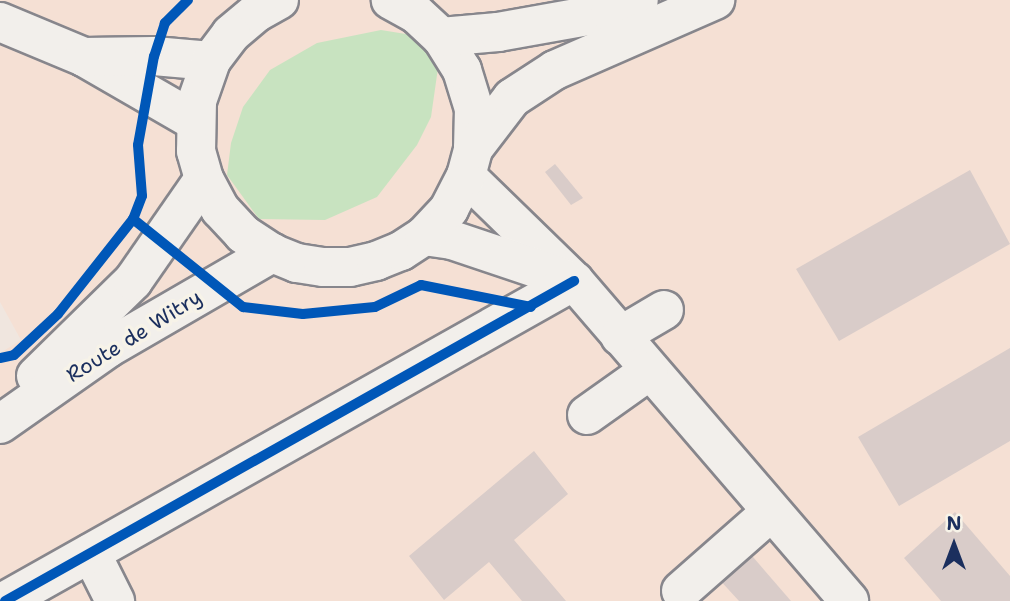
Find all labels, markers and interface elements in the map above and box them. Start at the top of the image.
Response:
street label: Route de Witry [62,284,206,388]
north arrow [919,510,989,580]
text: N [946,511,962,536]

